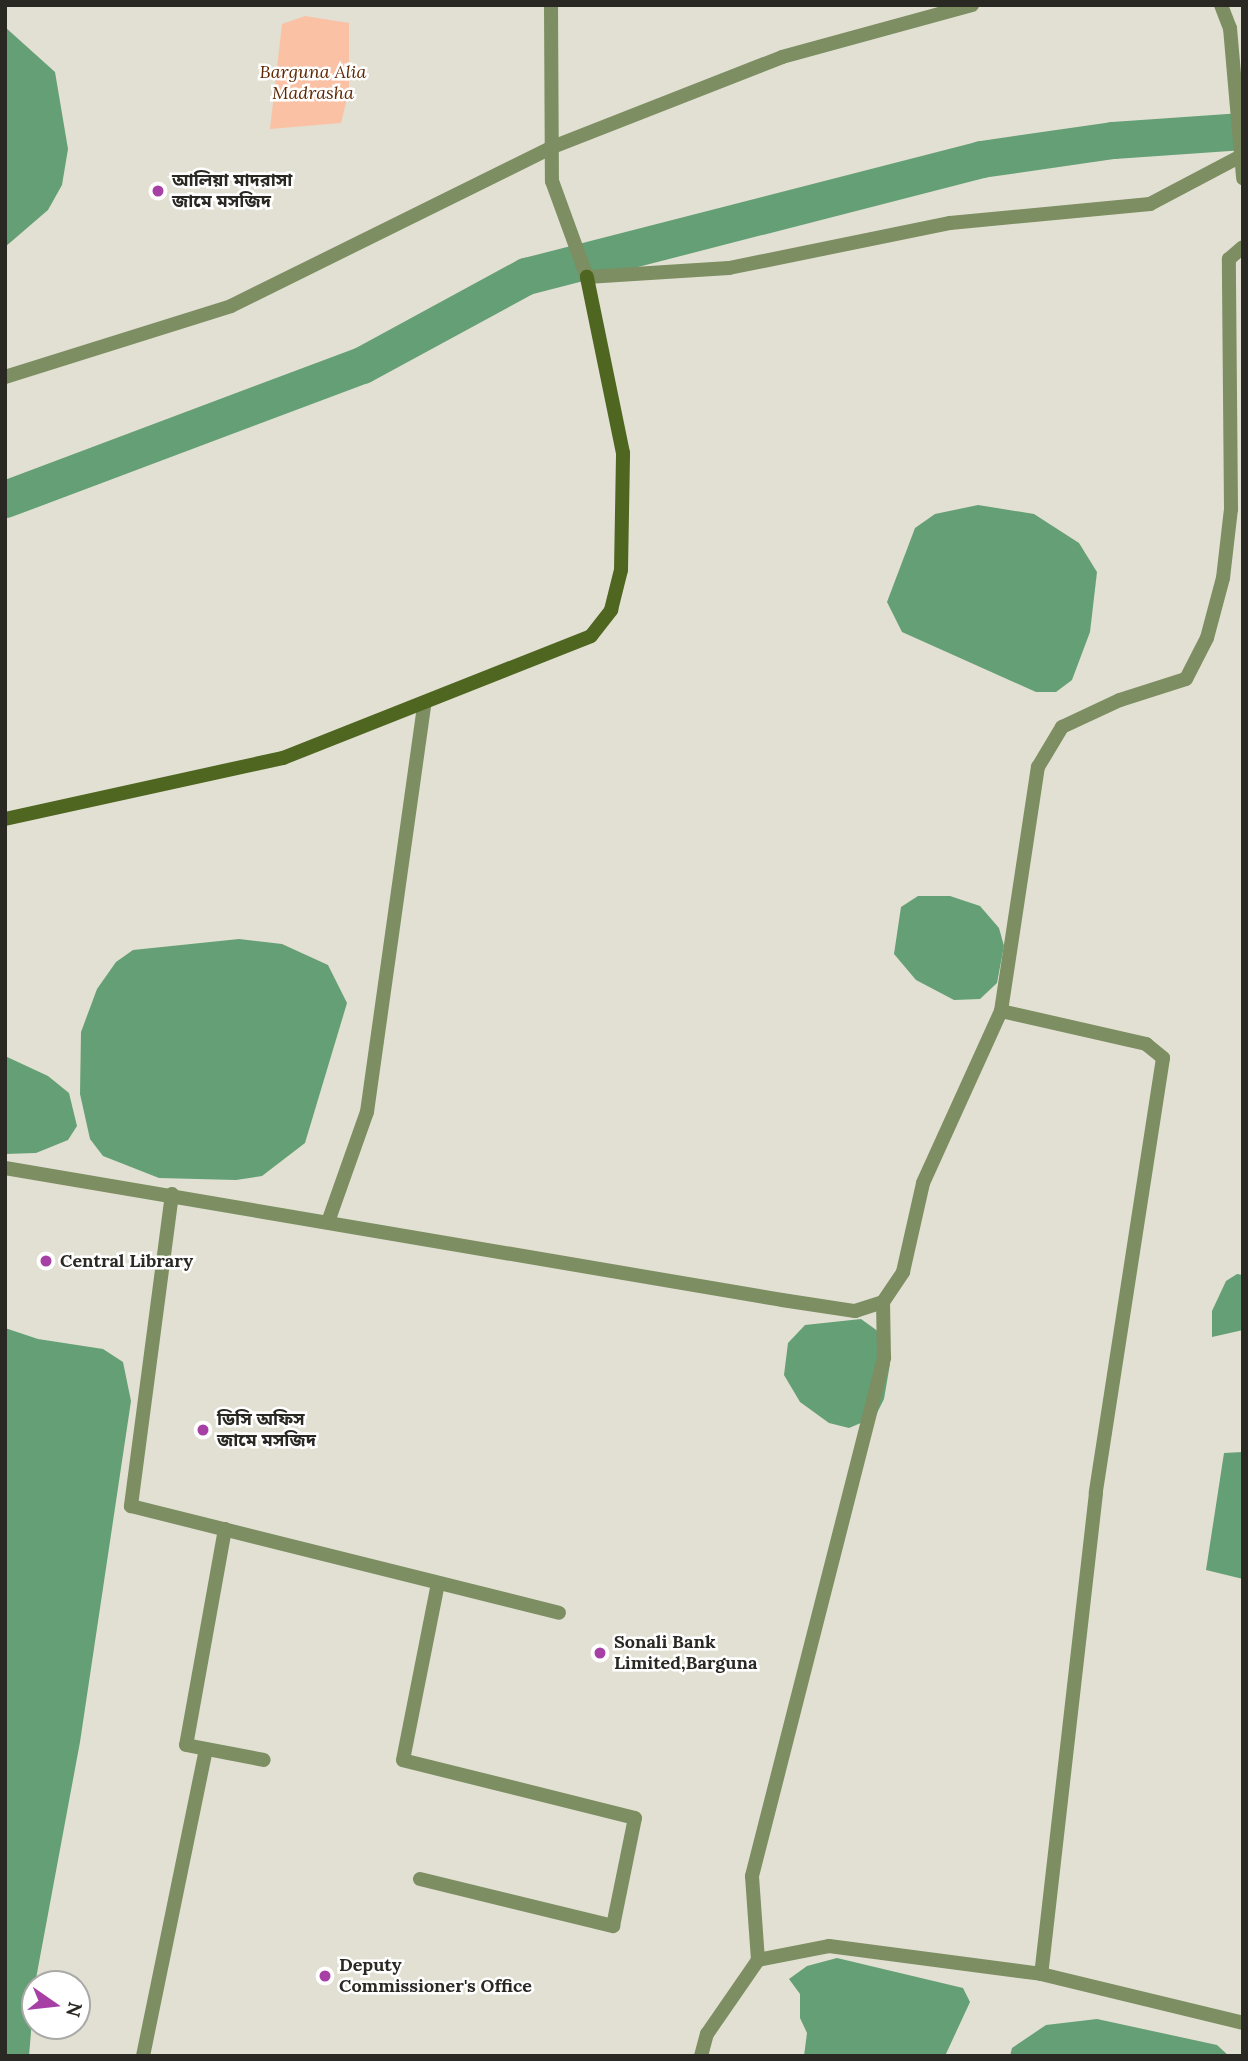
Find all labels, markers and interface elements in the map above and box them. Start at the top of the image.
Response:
park label: Barguna Alia Madrasha [260,62,366,104]
place label: আলিয়া মাদরাসা জামে মসজিদ [172,170,292,212]
marker: আলিয়া মাদরাসা জামে মসজিদ [150,183,166,199]
place label: Central Library [60,1250,193,1272]
marker: Central Library [38,1253,54,1269]
place label: ডিসি অফিস জামে মসজিদ [217,1409,316,1452]
marker: ডিসি অফিস জামে মসজিদ [195,1422,211,1438]
place label: Sonali Bank Limited,Barguna [614,1632,757,1674]
marker: Sonali Bank Limited,Barguna [592,1645,608,1661]
place label: Deputy Commissioner's Office [339,1955,532,1997]
marker: Deputy Commissioner's Office [317,1968,333,1984]
north arrow [21,1970,91,2040]
text: N [61,2000,88,2020]

